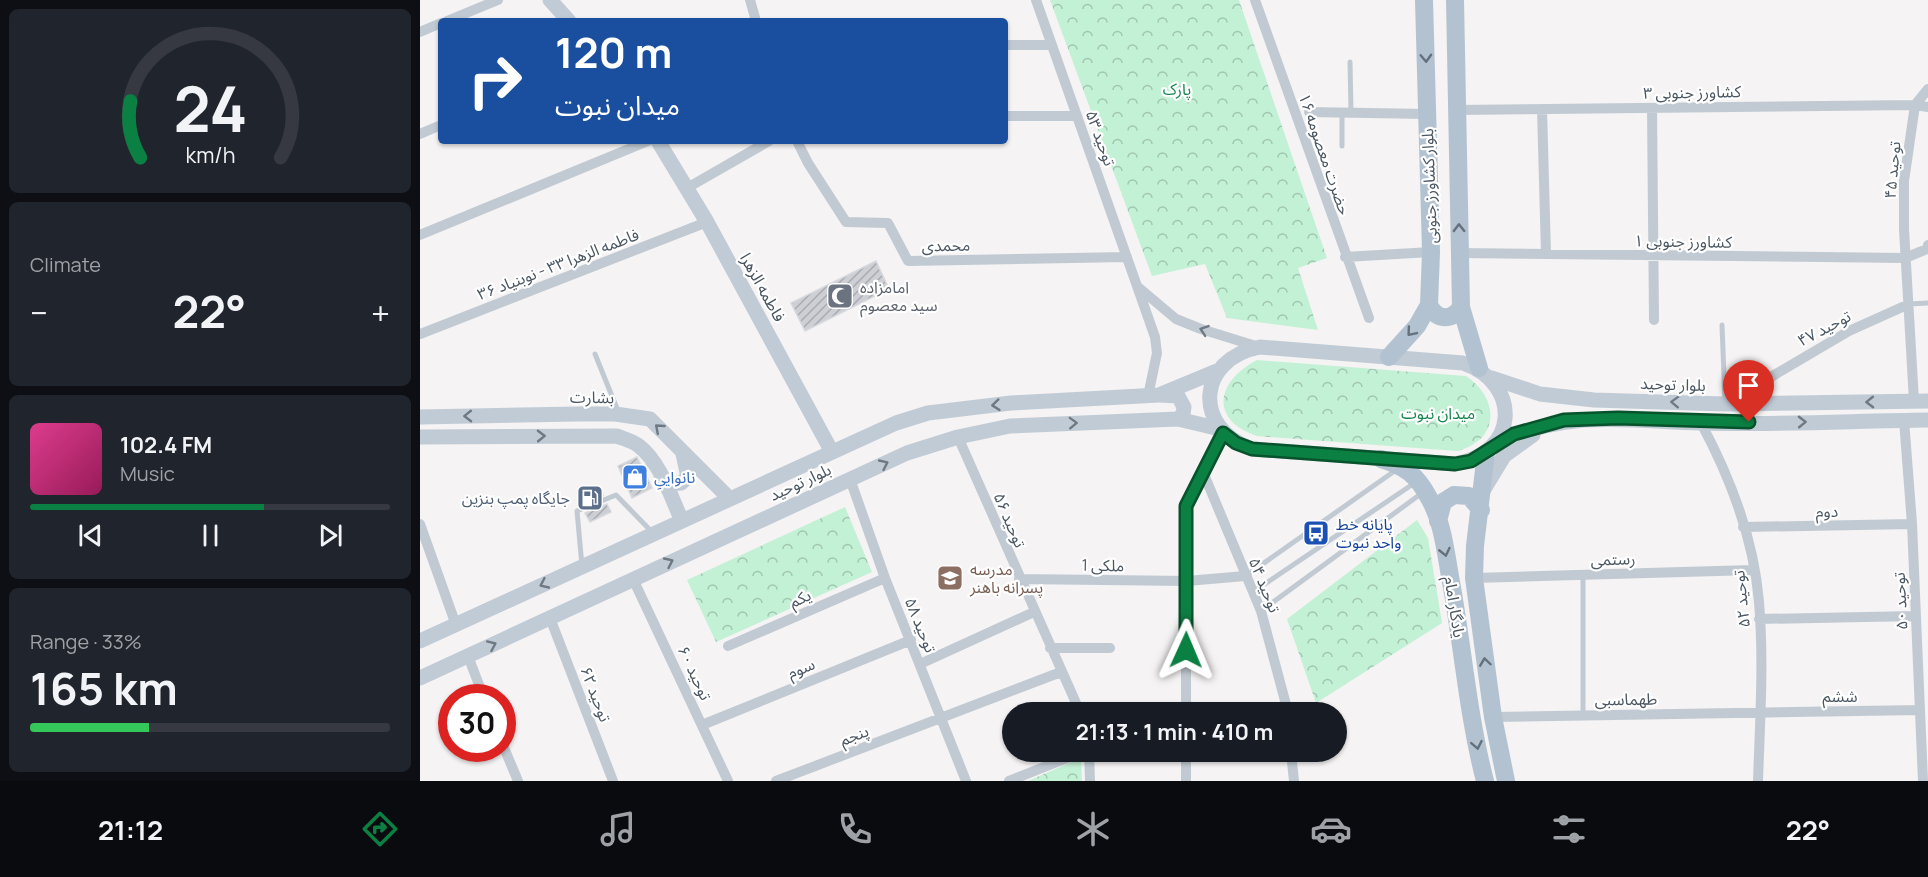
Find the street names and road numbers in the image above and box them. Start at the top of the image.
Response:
street label: کشاورز جنوبی ۳ [1643,80,1742,104]
street label: حضرت معصومه ۱۶ [1294,90,1356,218]
street label: توحید ۵۳ [1081,107,1121,169]
street label: بلوار کشاورز جنوبی [1416,128,1442,244]
street label: توحید ۴۵ [1879,140,1906,200]
street label: فاطمه الزهرا ۳۳ - نوبنیاد ۳۶ [474,223,642,305]
street label: کشاورز جنوبی ۱ [1634,229,1733,253]
street label: محمدی [922,234,970,256]
street label: فاطمه الزهرا [735,249,791,325]
street label: توحید ۴۷ [1793,305,1855,351]
street label: بلوار توحید [1640,372,1706,396]
street label: بشارت [570,386,614,408]
street label: بلوار توحید [766,458,834,506]
street label: توحید ۵۶ [989,489,1032,551]
street label: دوم [1816,500,1838,524]
street label: رستمی [1590,547,1636,571]
street label: ملکی 1 [1082,554,1124,576]
street label: توحید ۵۴ [1244,554,1286,616]
street label: توحید ۵۲ [1727,569,1755,629]
street label: توحید ۵۰ [1887,571,1912,630]
street label: یادگار امام [1437,575,1471,640]
street label: یکم [786,583,815,614]
street label: توحید ۵۸ [900,594,942,656]
street label: توحید ۶۰ [673,642,717,704]
street label: سوم [784,653,819,685]
street label: توحید ۶۲ [575,663,617,725]
street label: ششم [1822,685,1858,709]
street label: طهماسبی [1594,687,1658,711]
street label: پنجم [836,719,872,752]

